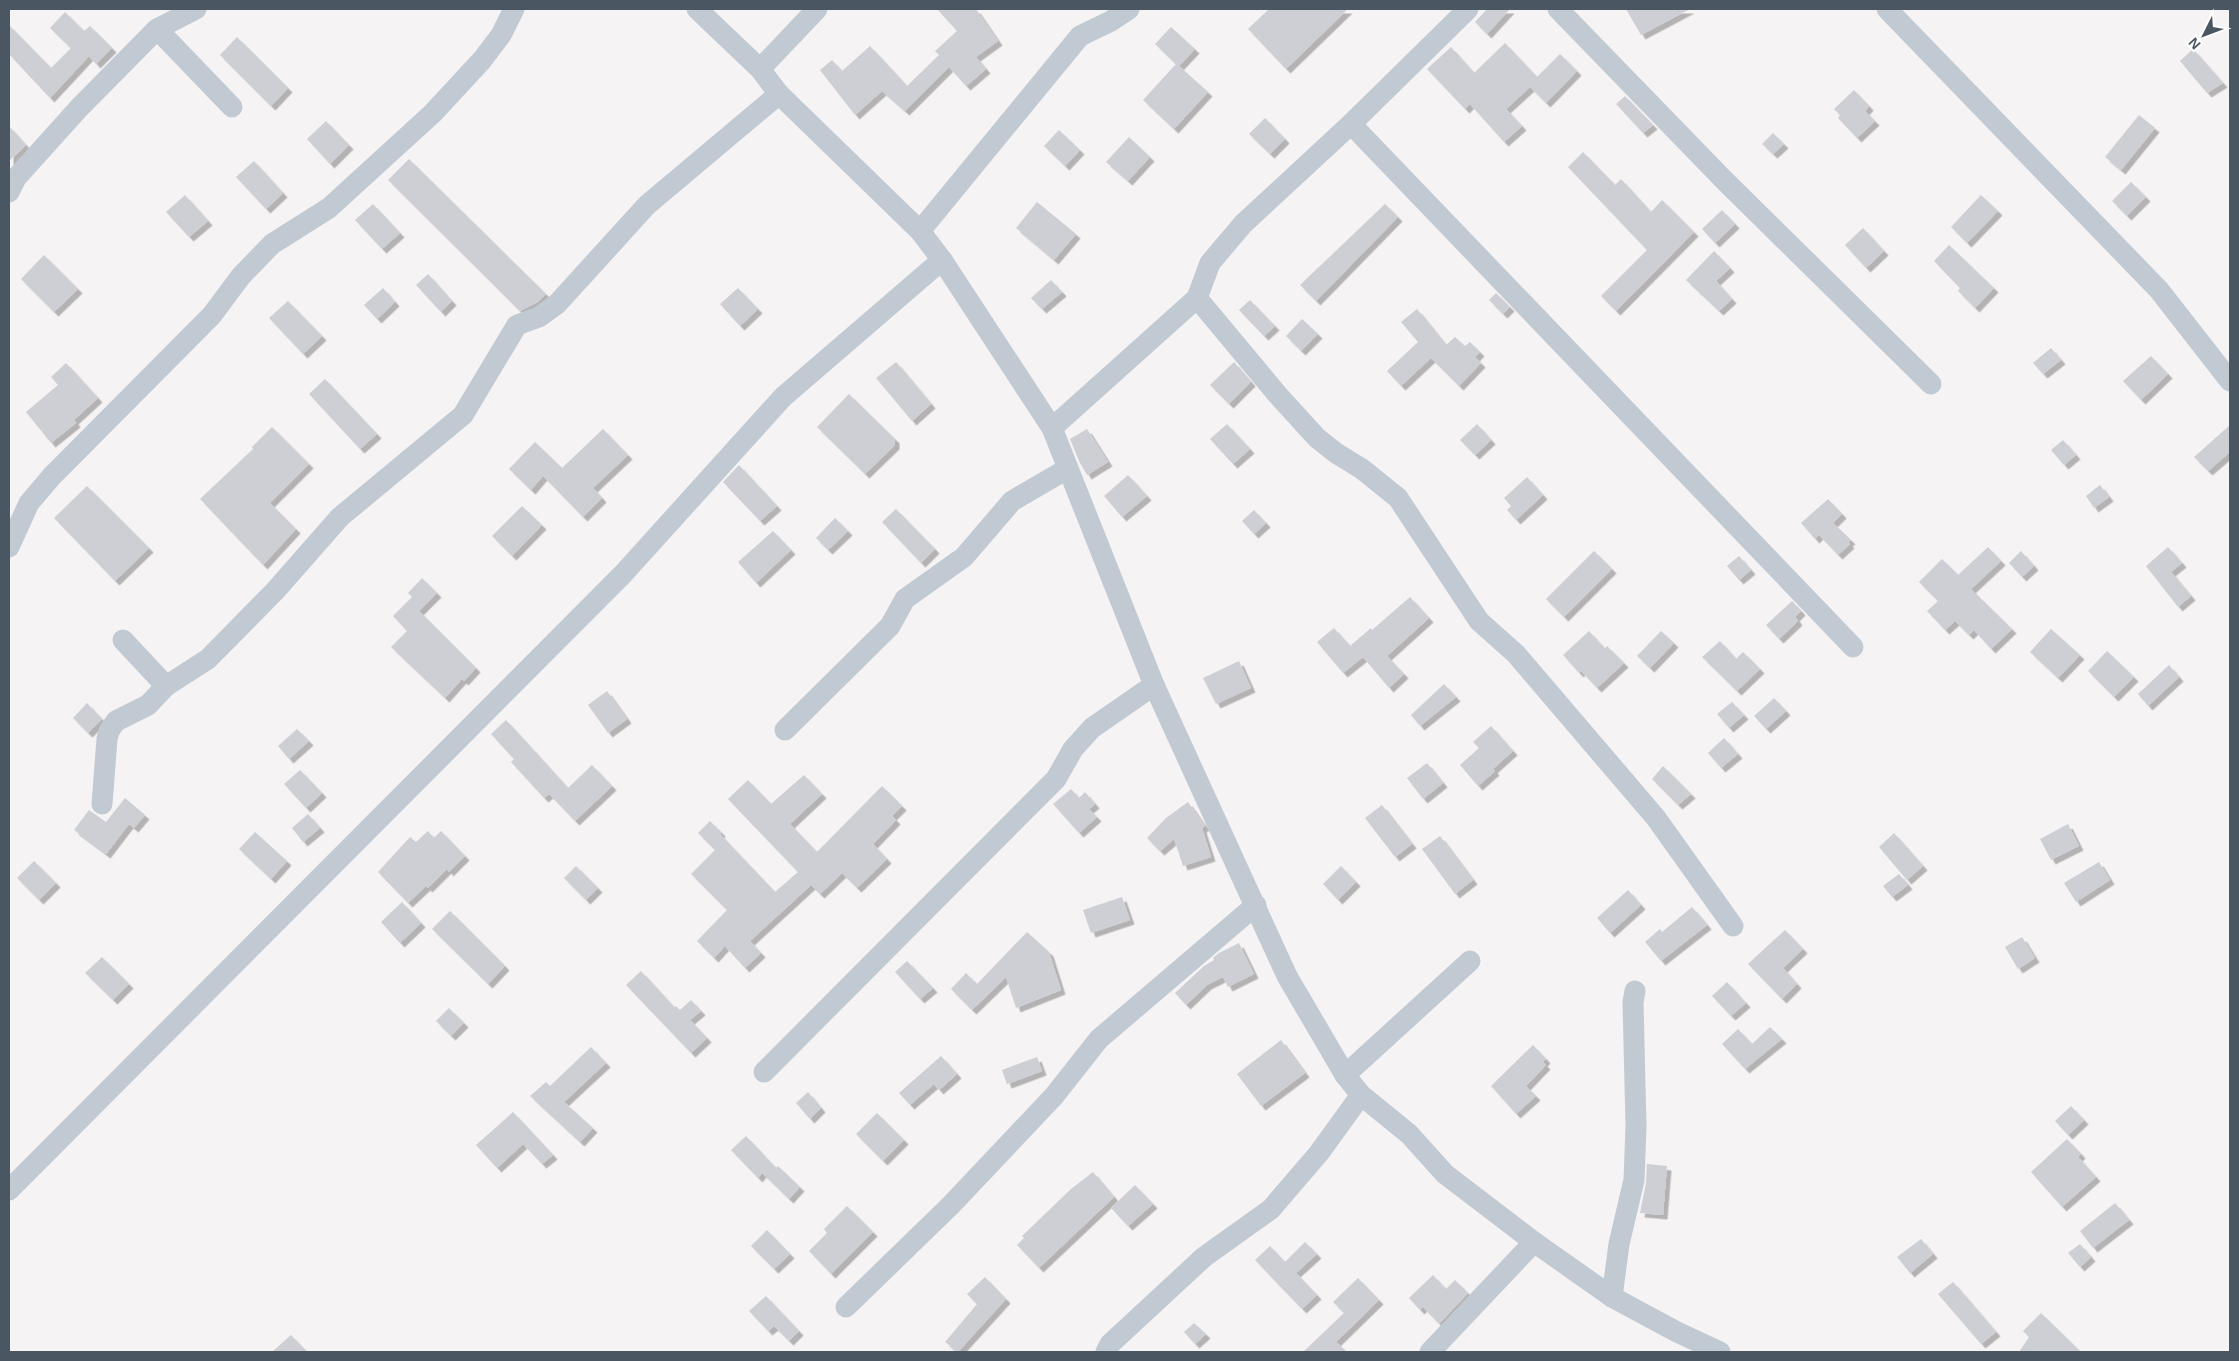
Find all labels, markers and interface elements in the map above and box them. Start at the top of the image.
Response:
north arrow [2179,10,2229,60]
text: N [2185,35,2204,53]

